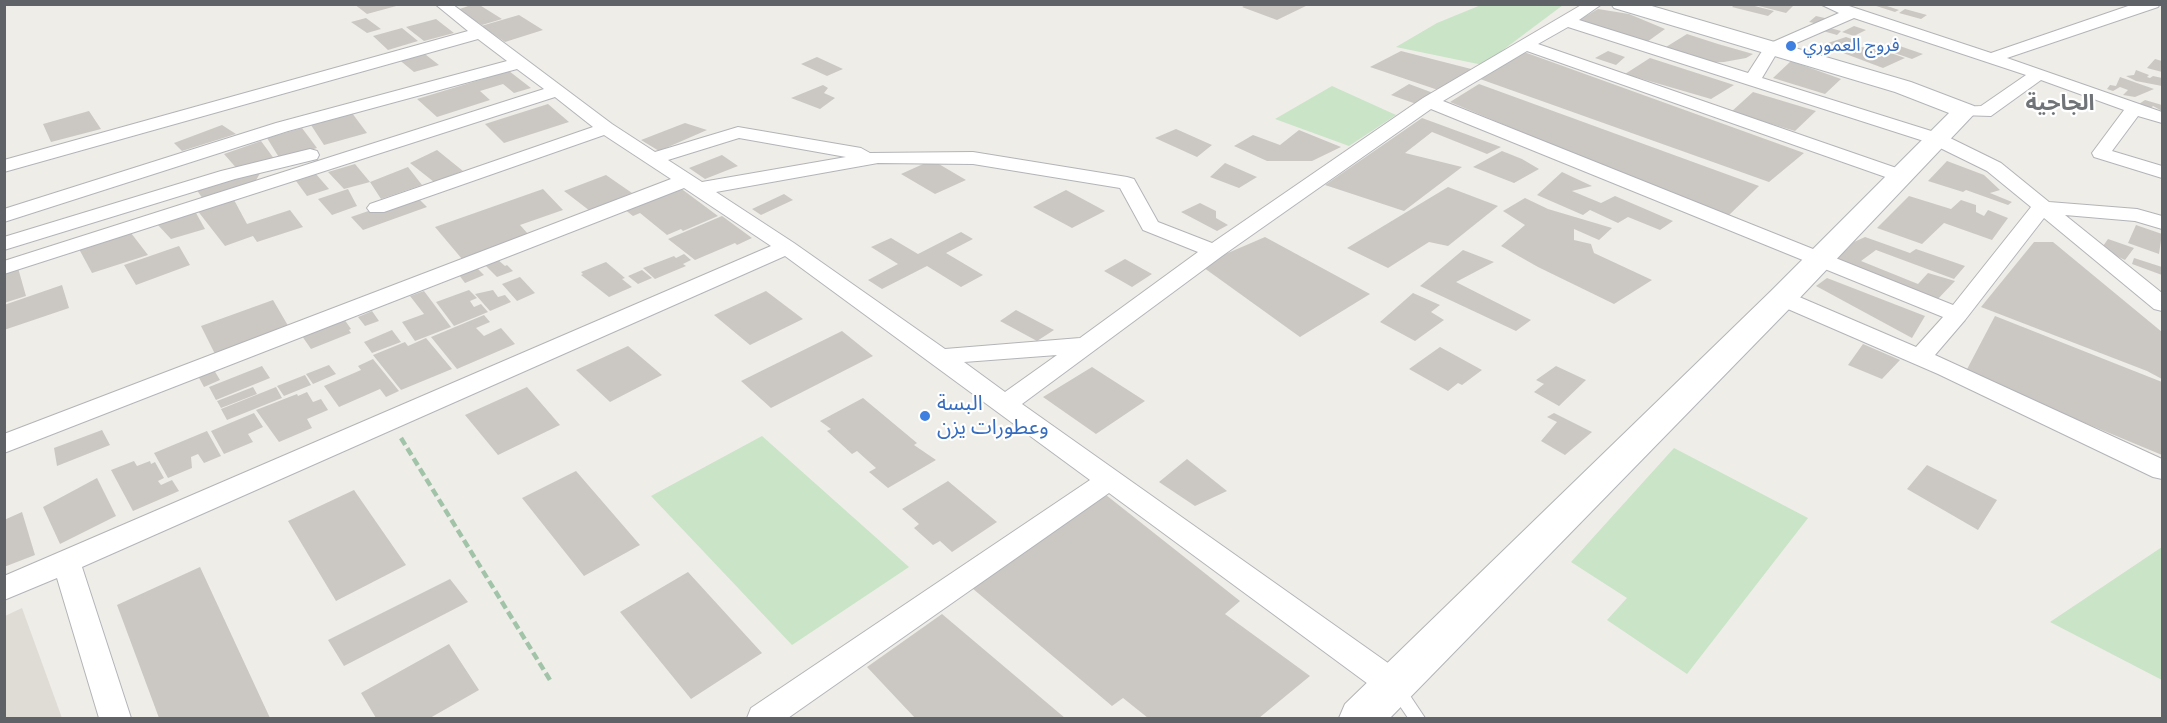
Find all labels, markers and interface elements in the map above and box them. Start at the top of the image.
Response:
place label: فروج العموري [1803,35,1899,57]
marker: فروج العموري [1784,39,1798,53]
district label: الجاجية [2026,91,2094,117]
place label: البسة وعطورات يزن [937,391,1049,441]
marker: البسة وعطورات يزن [918,409,932,423]

